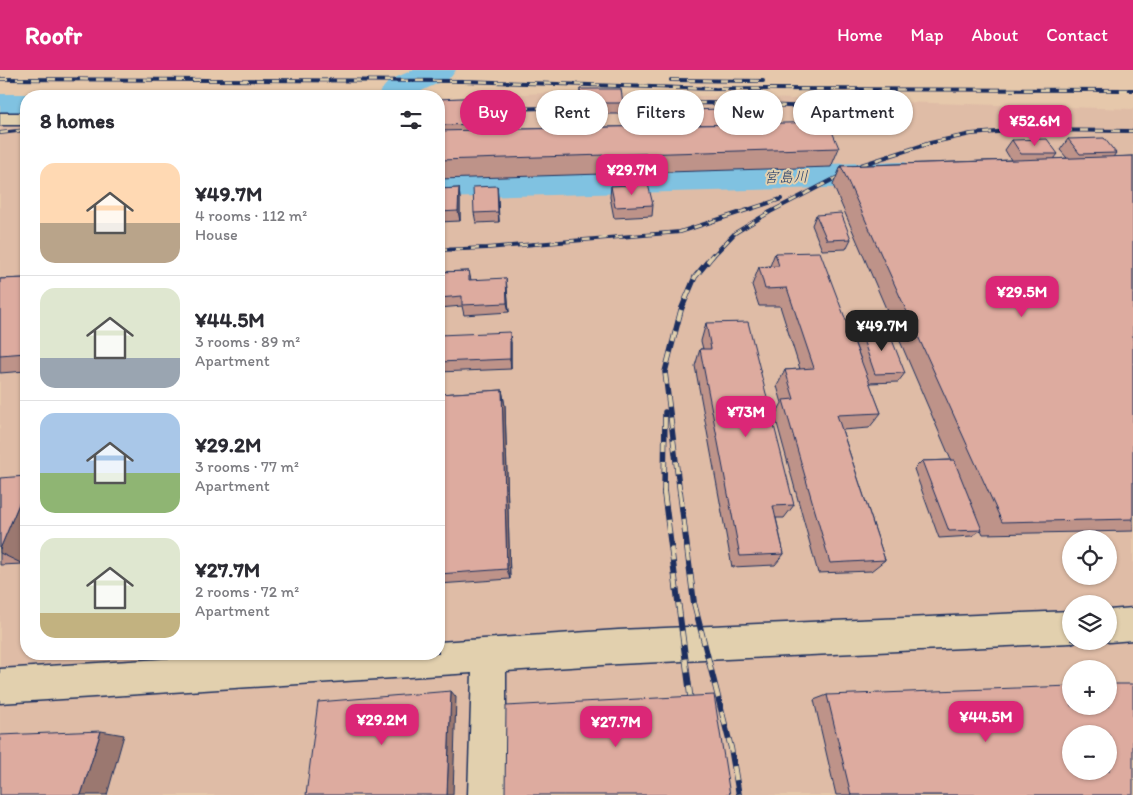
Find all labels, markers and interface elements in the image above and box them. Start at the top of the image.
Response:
text: Roofr [25,21,82,50]
text: Home [837,24,883,46]
text: Map [911,24,944,46]
text: About [972,24,1018,46]
text: Contact [1046,24,1108,46]
chip: Buy [460,90,526,135]
chip: Rent [536,90,608,135]
chip: Filters [618,90,704,135]
chip: New [714,90,783,135]
chip: Apartment [793,90,913,135]
pin: ¥52.6M [994,104,1076,147]
icon: filters [397,106,425,134]
text: 8 homes [40,108,115,133]
text: ¥52.6M [1010,111,1060,130]
pin: ¥29.7M [591,154,673,196]
text: ¥29.7M [607,160,657,179]
water label: 宮島川 [763,168,809,186]
text: ¥49.7M [195,181,262,206]
icon: home [80,183,140,243]
text: 4 rooms · 112 m² [195,206,307,225]
text: House [195,225,238,244]
pin: ¥29.5M [981,276,1063,318]
text: ¥29.5M [997,282,1047,301]
text: ¥44.5M [195,307,265,332]
icon: home [80,308,140,368]
pin: ¥49.7M [841,310,923,352]
text: ¥49.7M [856,316,908,335]
text: 3 rooms · 89 m² [195,332,300,351]
text: Apartment [195,351,270,370]
pin: ¥73M [716,396,776,438]
text: ¥73M [727,402,765,421]
text: ¥29.2M [195,432,262,457]
icon: home [80,433,140,493]
text: 3 rooms · 77 m² [195,457,299,476]
text: Apartment [195,476,270,495]
map controls [1062,530,1117,780]
button: locate [1062,530,1117,585]
text: ¥27.7M [195,557,260,582]
icon: home [80,558,140,618]
text: 2 rooms · 72 m² [195,582,299,601]
button: layers [1062,595,1117,650]
text: Apartment [195,601,270,620]
button: + [1062,660,1117,715]
pin: ¥44.5M [945,700,1027,743]
pin: ¥29.2M [341,704,423,746]
pin: ¥27.7M [575,706,657,748]
text: ¥44.5M [959,707,1013,726]
text: ¥29.2M [357,710,407,729]
text: ¥27.7M [591,712,641,731]
button: − [1062,725,1117,780]

